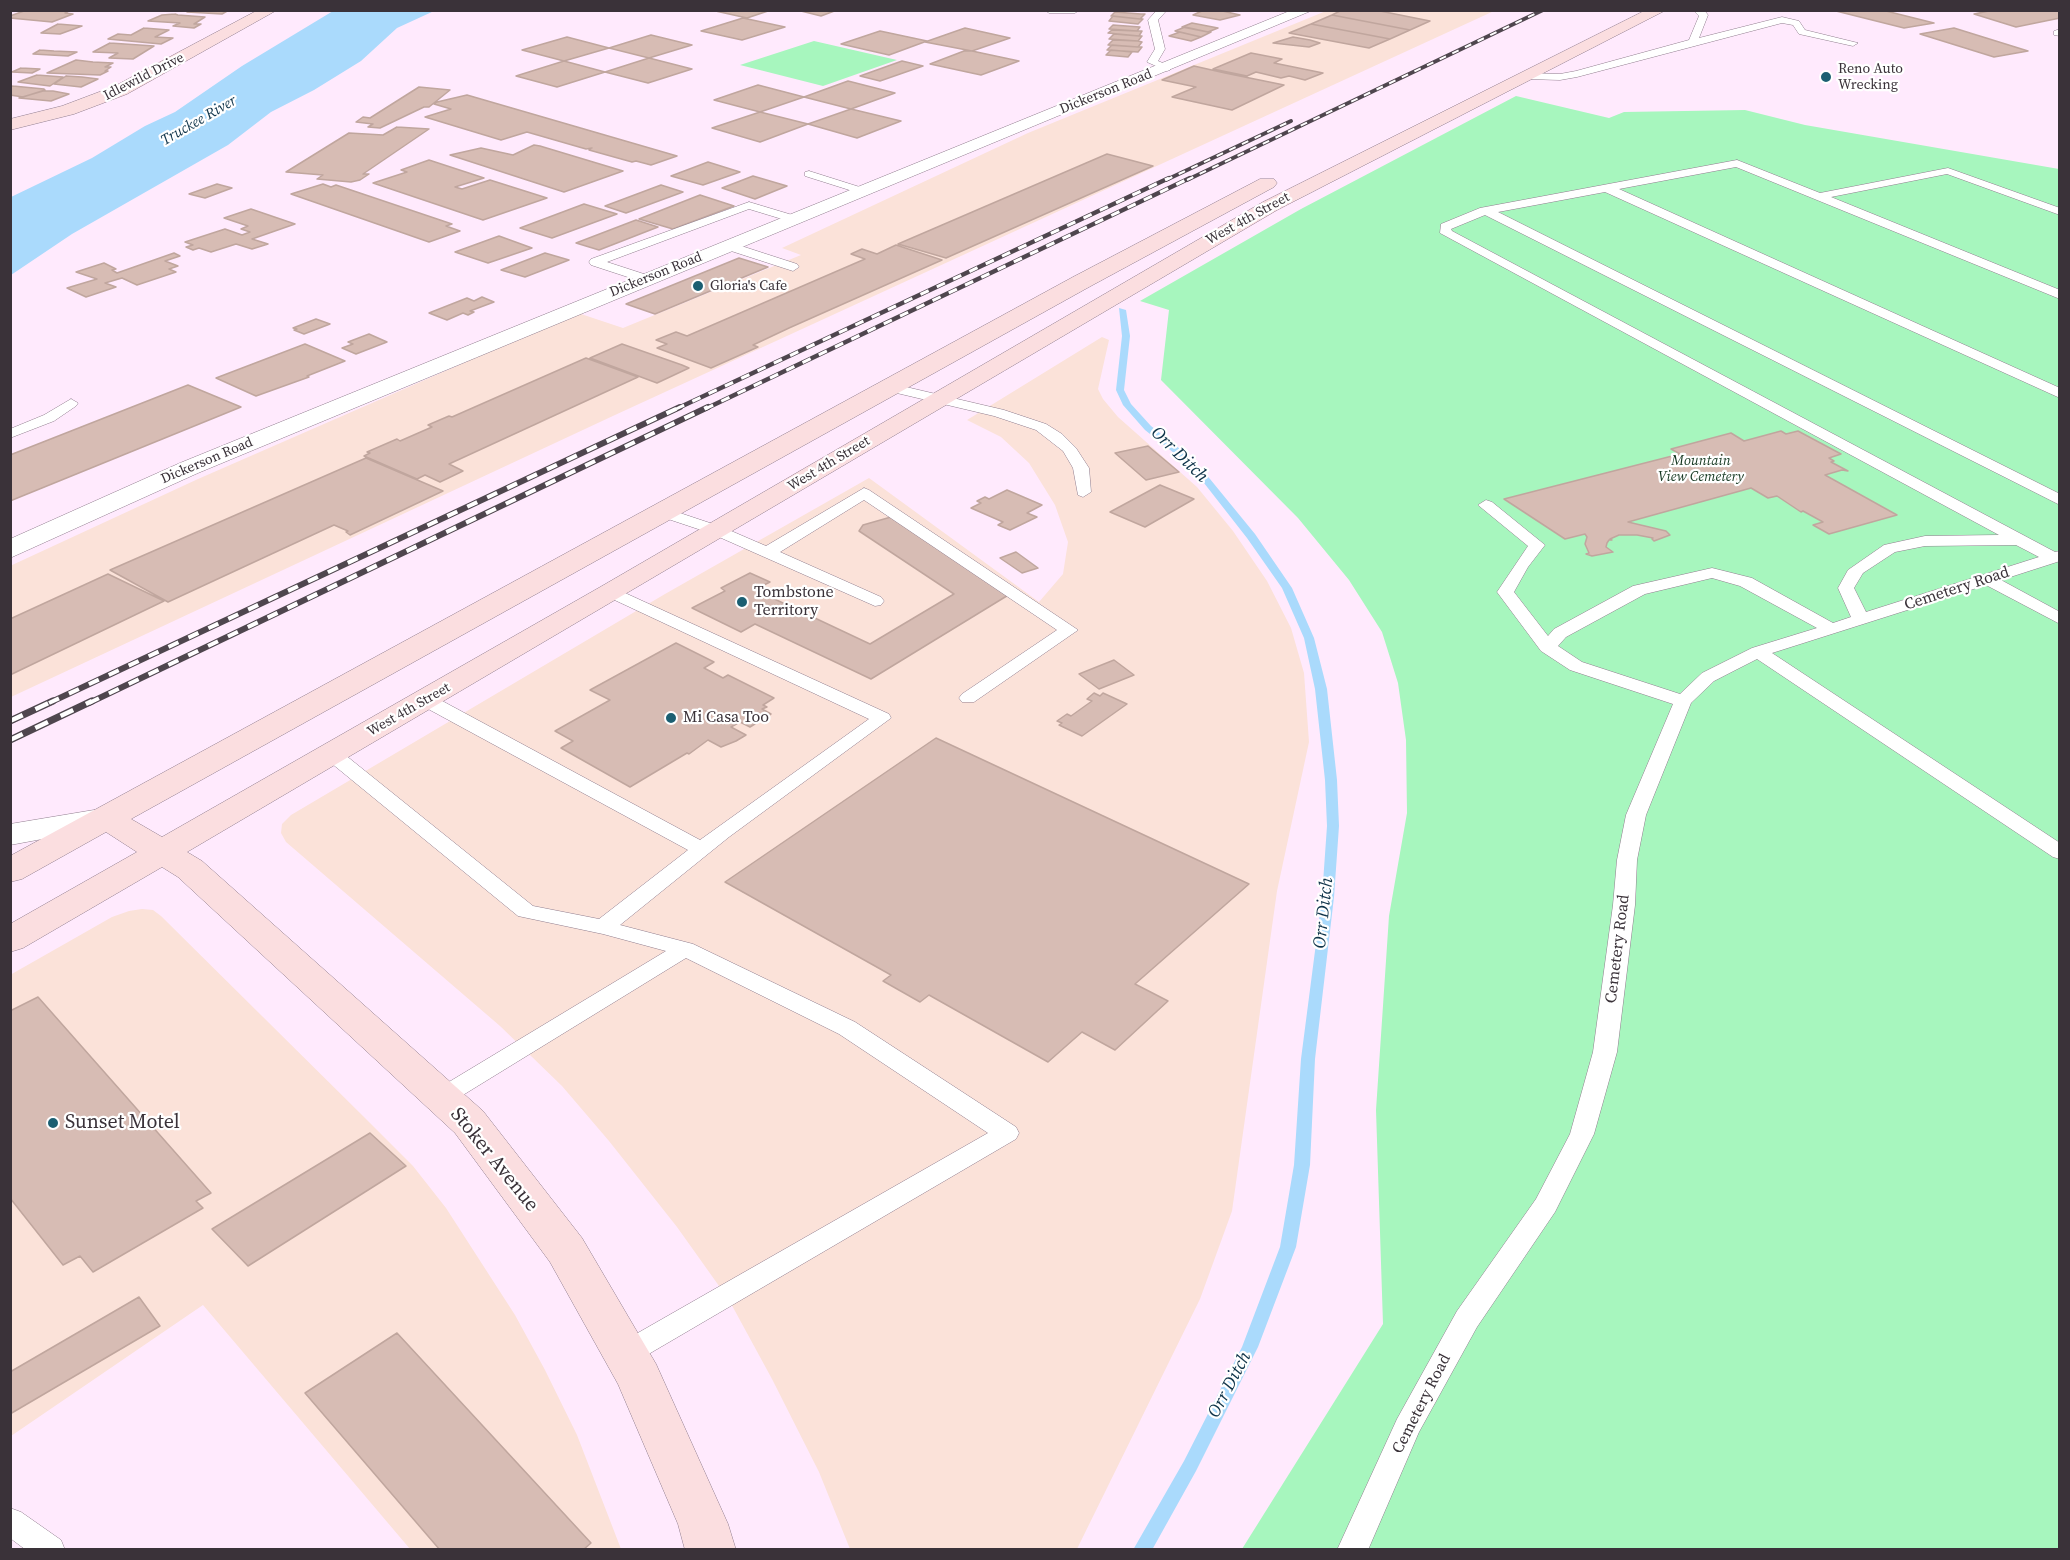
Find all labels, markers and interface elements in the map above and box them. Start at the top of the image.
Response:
street label: Idlewild Drive [101,50,187,104]
place label: Reno Auto Wrecking [1838,61,1903,94]
street label: Dickerson Road [1057,66,1155,118]
marker: Reno Auto Wrecking [1819,70,1833,84]
water label: Truckee River [158,92,240,150]
street label: West 4th Street [1203,189,1293,249]
street label: Dickerson Road [607,249,705,301]
place label: Gloria's Cafe [710,278,787,294]
marker: Gloria's Cafe [691,279,705,293]
water label: Orr Ditch [1146,422,1212,488]
street label: West 4th Street [785,433,873,495]
street label: Dickerson Road [158,434,256,488]
park label: Mountain View Cemetery [1658,453,1744,485]
street label: Cemetery Road [1902,563,2012,615]
place label: Tombstone Territory [754,583,834,621]
marker: Tombstone Territory [735,595,749,609]
street label: West 4th Street [365,679,453,741]
place label: Mi Casa Too [683,708,769,728]
marker: Mi Casa Too [664,711,678,725]
water label: Orr Ditch [1310,876,1338,950]
street label: Cemetery Road [1602,894,1634,1004]
street label: Stoker Avenue [445,1103,543,1217]
place label: Sunset Motel [65,1111,180,1135]
marker: Sunset Motel [46,1116,60,1130]
water label: Orr Ditch [1204,1348,1256,1422]
street label: Cemetery Road [1389,1351,1455,1457]

